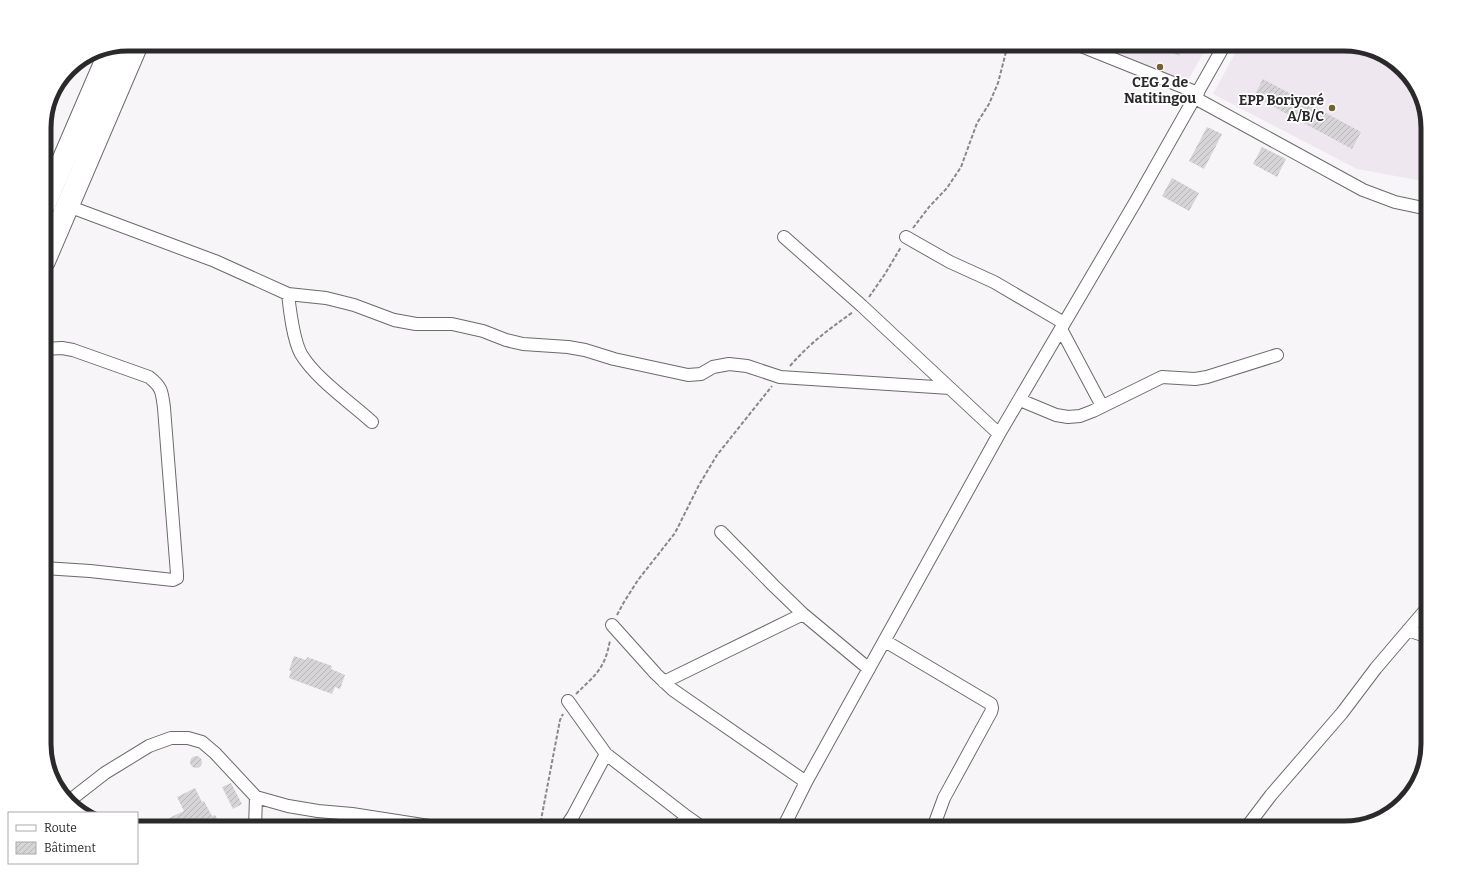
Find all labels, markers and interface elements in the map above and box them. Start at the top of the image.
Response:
marker: CEG 2 de Natitingou [1155,62,1165,72]
place label: CEG 2 de Natitingou [1124,74,1196,107]
place label: EPP Boriyoré A/B/C [1239,92,1324,125]
marker: EPP Boriyoré A/B/C [1327,103,1337,113]
legend [8,812,138,864]
text: Route [44,821,77,835]
text: Bâtiment [44,841,97,855]

